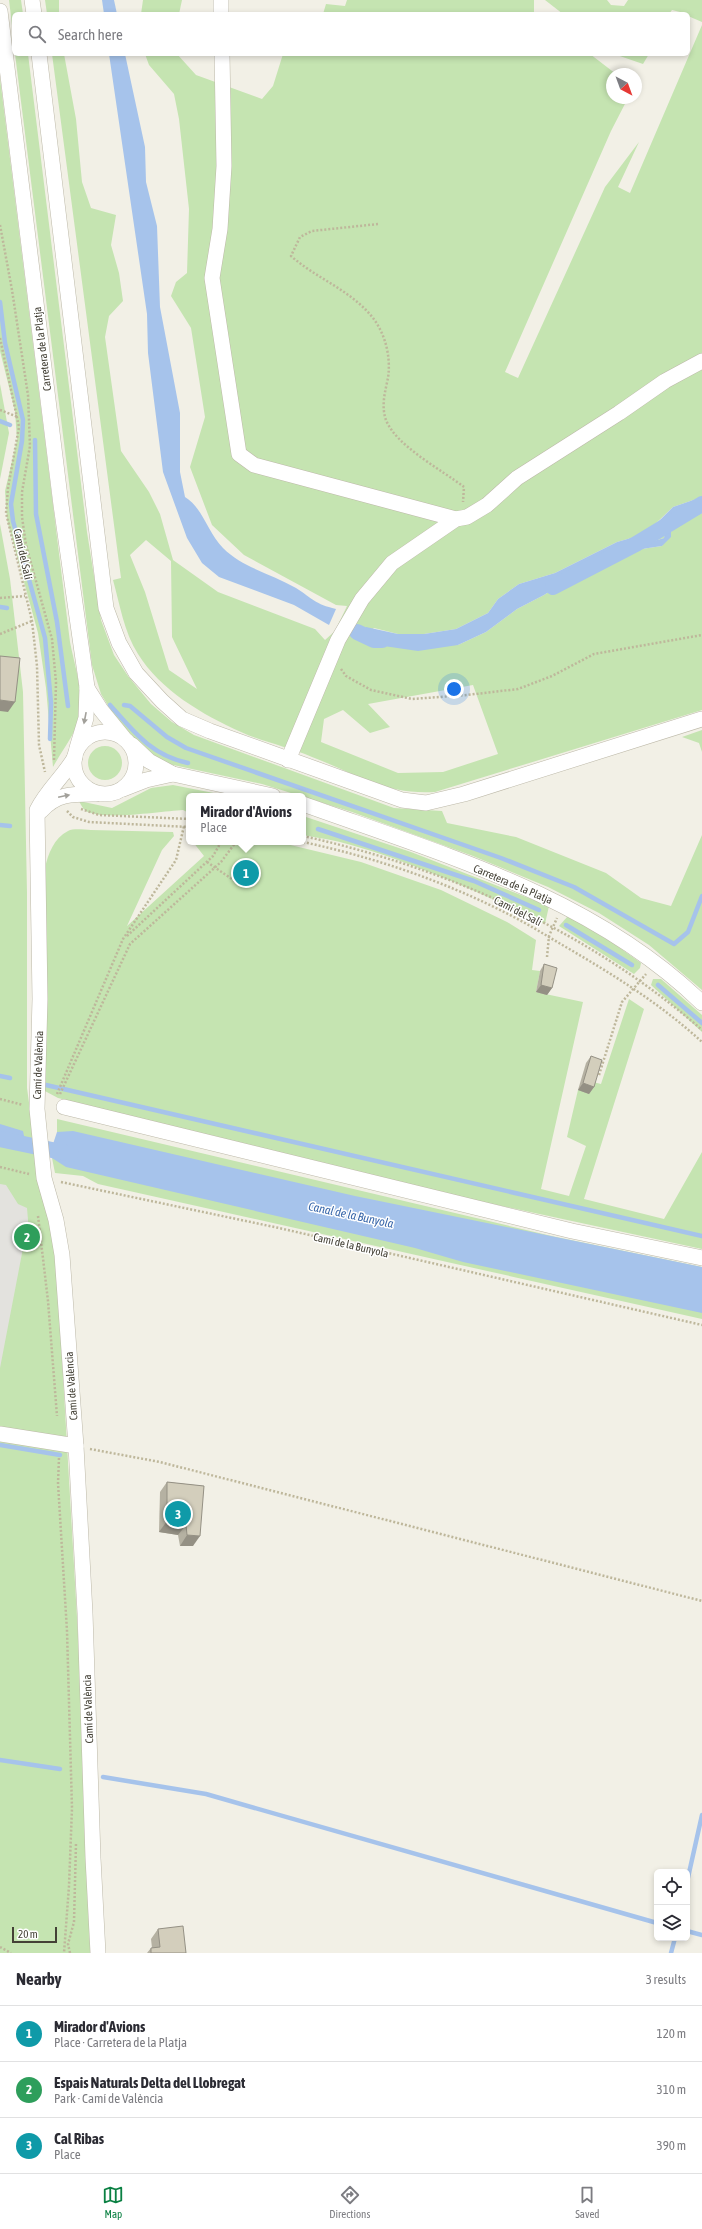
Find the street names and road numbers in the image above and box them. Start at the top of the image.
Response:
street label: Carretera de la Platja [31,306,53,392]
street label: Camí del Salí [11,527,35,581]
street label: Carretera de la Platja [472,862,554,906]
street label: Camí del Salí [492,894,544,928]
street label: Camí de València [31,1030,45,1100]
street label: Camí de la Bunyola [312,1231,390,1259]
street label: Camí de València [63,1351,79,1421]
street label: Camí de València [81,1674,95,1744]

